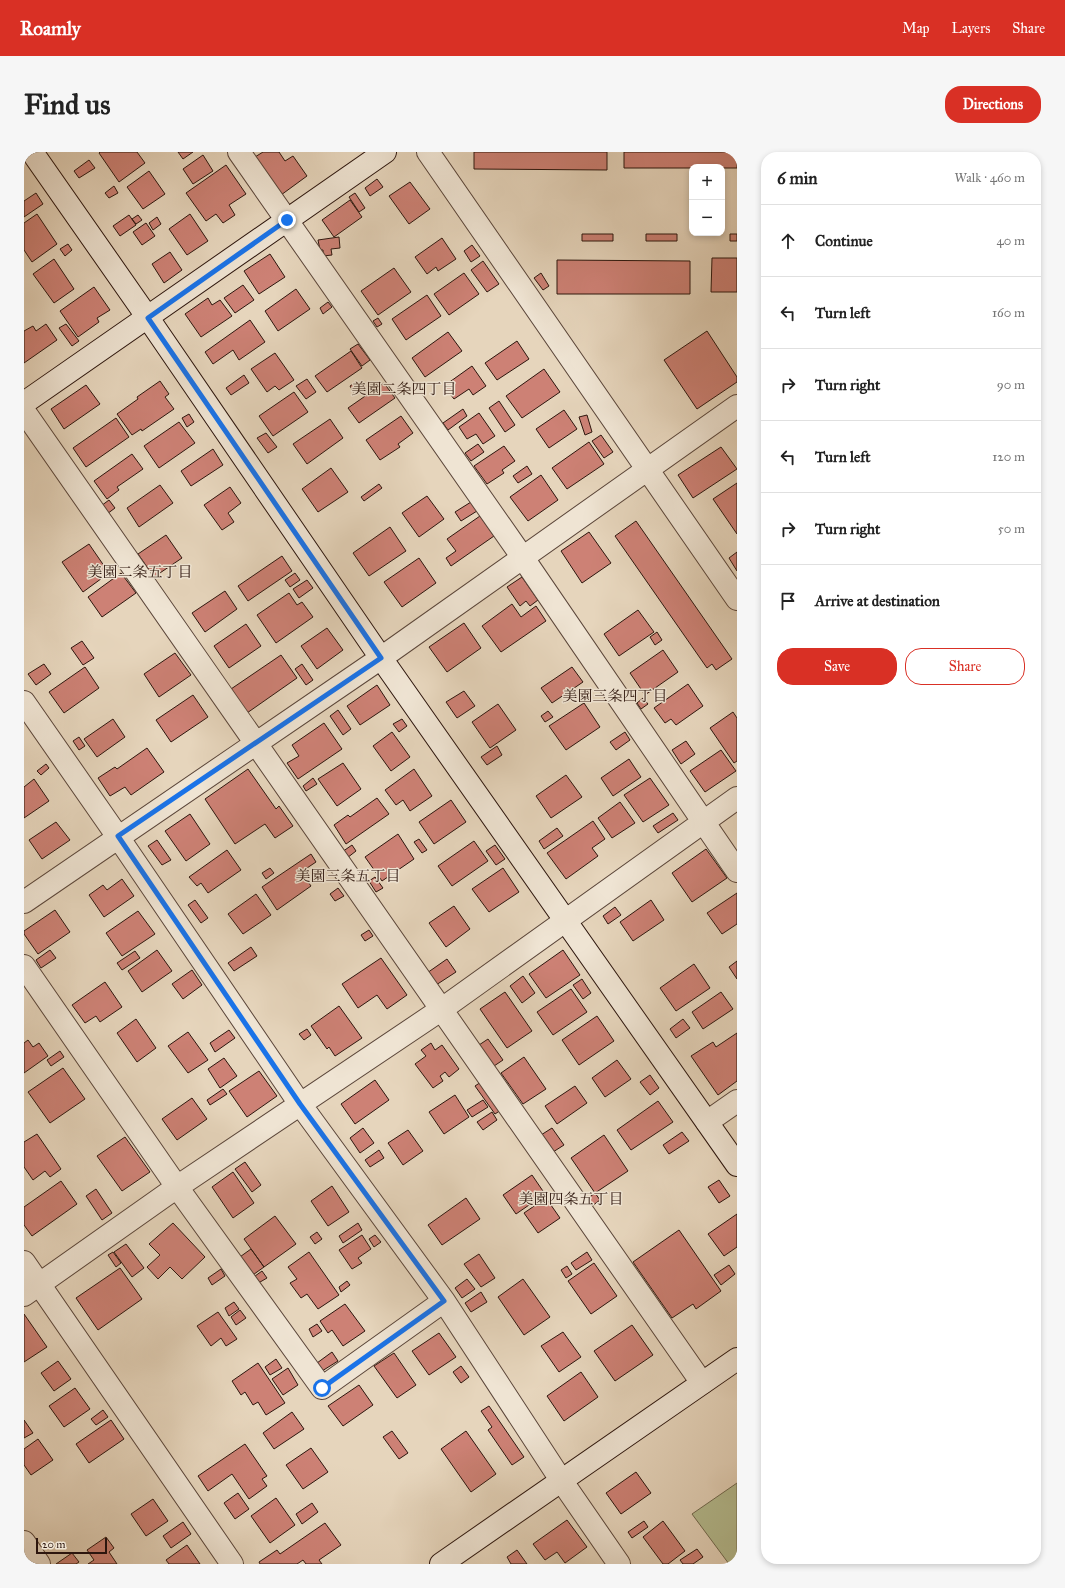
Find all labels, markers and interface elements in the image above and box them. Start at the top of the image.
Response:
text: Roamly [20,17,81,40]
text: Map [902,20,930,37]
text: Layers [952,20,990,37]
text: Share [1012,20,1045,37]
button: Directions [945,86,1041,123]
text: Find us [24,87,110,122]
map controls [689,164,725,236]
button: + [689,164,725,200]
text: 6 min [777,168,818,189]
text: Walk · 460 m [955,170,1025,186]
button: − [689,200,725,236]
route end [278,211,296,229]
icon: ahead [777,230,799,252]
text: Continue [815,232,873,250]
text: 40 m [996,233,1025,249]
icon: left [777,302,799,324]
text: Turn left [815,304,871,322]
text: 160 m [992,305,1025,321]
icon: right [777,374,799,396]
text: Turn right [815,376,880,394]
text: 90 m [997,377,1025,393]
district label: 美園二条四丁目 [351,380,457,398]
icon: left [777,446,799,468]
text: Turn left [815,448,871,466]
text: 120 m [992,449,1025,465]
icon: right [777,518,799,540]
text: Turn right [815,520,880,538]
text: 50 m [998,521,1025,537]
district label: 美園二条五丁目 [87,563,193,581]
icon: arrive [777,590,799,612]
text: Arrive at destination [815,592,940,610]
button: Save [777,648,897,685]
button: Share [905,648,1025,685]
district label: 美園三条四丁目 [562,687,668,705]
district label: 美園三条五丁目 [295,867,401,885]
district label: 美園四条五丁目 [518,1190,624,1208]
route start [313,1379,331,1397]
scale bar [36,1536,107,1555]
text: 20 m [42,1538,65,1551]

